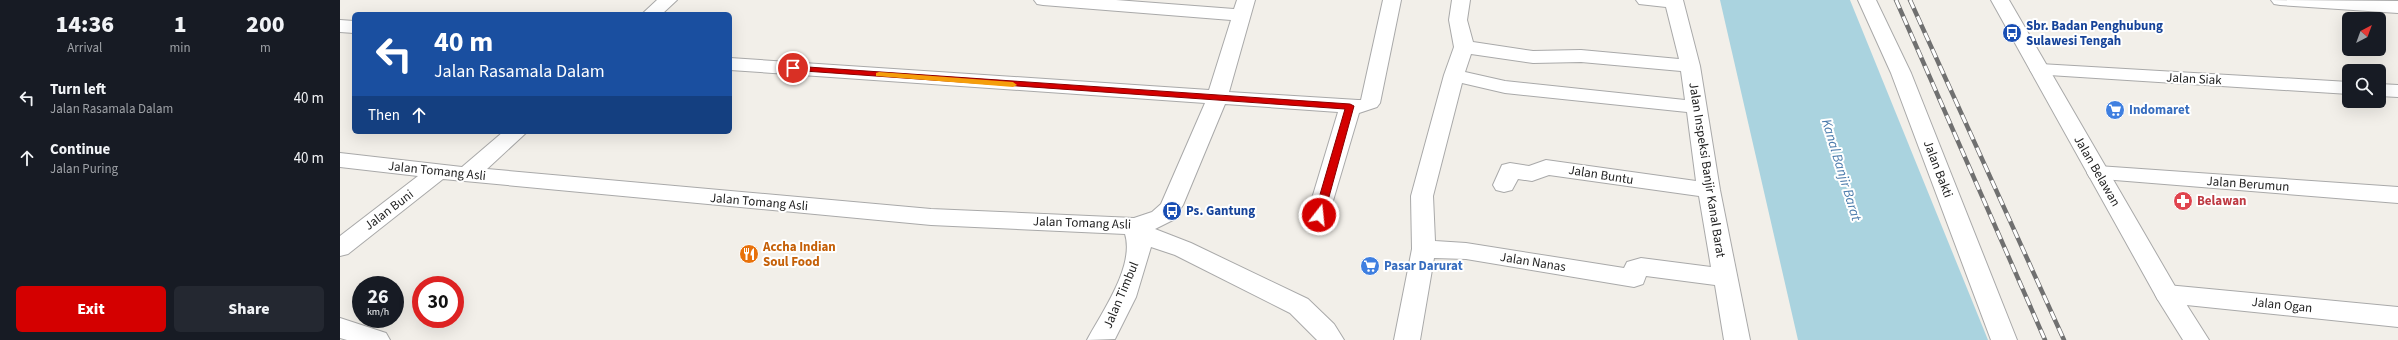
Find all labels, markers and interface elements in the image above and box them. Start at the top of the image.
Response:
text: 14:36 [55,7,114,42]
text: 1 [174,7,187,42]
text: 200 [246,7,285,42]
north arrow [2342,12,2386,56]
map controls [2342,12,2386,108]
place label: Sbr. Badan Penghubung Sulawesi Tengah [2026,17,2163,50]
text: 40 m [434,22,493,62]
bus stop icon: Sbr. Badan Penghubung Sulawesi Tengah [2001,22,2023,44]
icon: left [368,28,420,80]
text: Arrival [67,39,102,57]
text: min [170,39,191,57]
text: m [260,39,271,57]
pin [776,51,810,85]
icon: arrive [782,57,804,79]
text: Jalan Rasamala Dalam [434,59,605,84]
button: search [2342,64,2386,108]
street label: Jalan Siak [2166,69,2223,89]
text: Turn left [50,79,106,100]
street label: Jalan Inspeksi Banjir Kanal Barat [1684,81,1730,260]
icon: left [16,87,38,109]
text: 40 m [294,88,324,109]
supermarket icon: Indomaret [2104,99,2126,121]
text: Jalan Rasamala Dalam [50,100,173,118]
place label: Indomaret [2129,101,2190,119]
icon: ahead [408,104,430,126]
text: Then [368,105,400,126]
water label: Kanal Banjir Barat [1816,117,1866,224]
street label: Jalan Belawan [2069,132,2125,210]
street label: Jalan Bakti [1919,138,1957,200]
text: Continue [50,139,110,160]
icon: ahead [16,147,38,169]
text: 40 m [294,148,324,169]
street label: Jalan Tomang Asli [387,157,487,185]
text: Jalan Puring [50,160,118,178]
street label: Jalan Buntu [1567,161,1635,189]
street label: Jalan Berumun [2206,172,2290,196]
street label: Jalan Buni [361,186,417,234]
street label: Jalan Tomang Asli [709,189,809,215]
pharmacy icon: Belawan [2172,190,2194,212]
place label: Belawan [2197,192,2246,210]
position arrow [1298,194,1340,236]
bus stop icon: Ps. Gantung [1161,200,1183,222]
place label: Ps. Gantung [1186,202,1255,220]
street label: Jalan Tomang Asli [1033,212,1131,234]
place label: Accha Indian Soul Food [762,238,836,271]
restaurant icon: Accha Indian Soul Food [738,243,760,265]
street label: Jalan Nanas [1499,248,1568,276]
supermarket icon: Pasar Darurat [1359,255,1381,277]
place label: Pasar Darurat [1384,257,1463,275]
street label: Jalan Timbul [1099,259,1143,331]
speed limit sign: 30 [412,276,464,328]
text: 26 [367,283,389,311]
button: Exit [16,286,166,332]
button: Share [174,286,324,332]
street label: Jalan Ogan [2251,293,2313,317]
text: km/h [367,305,389,319]

